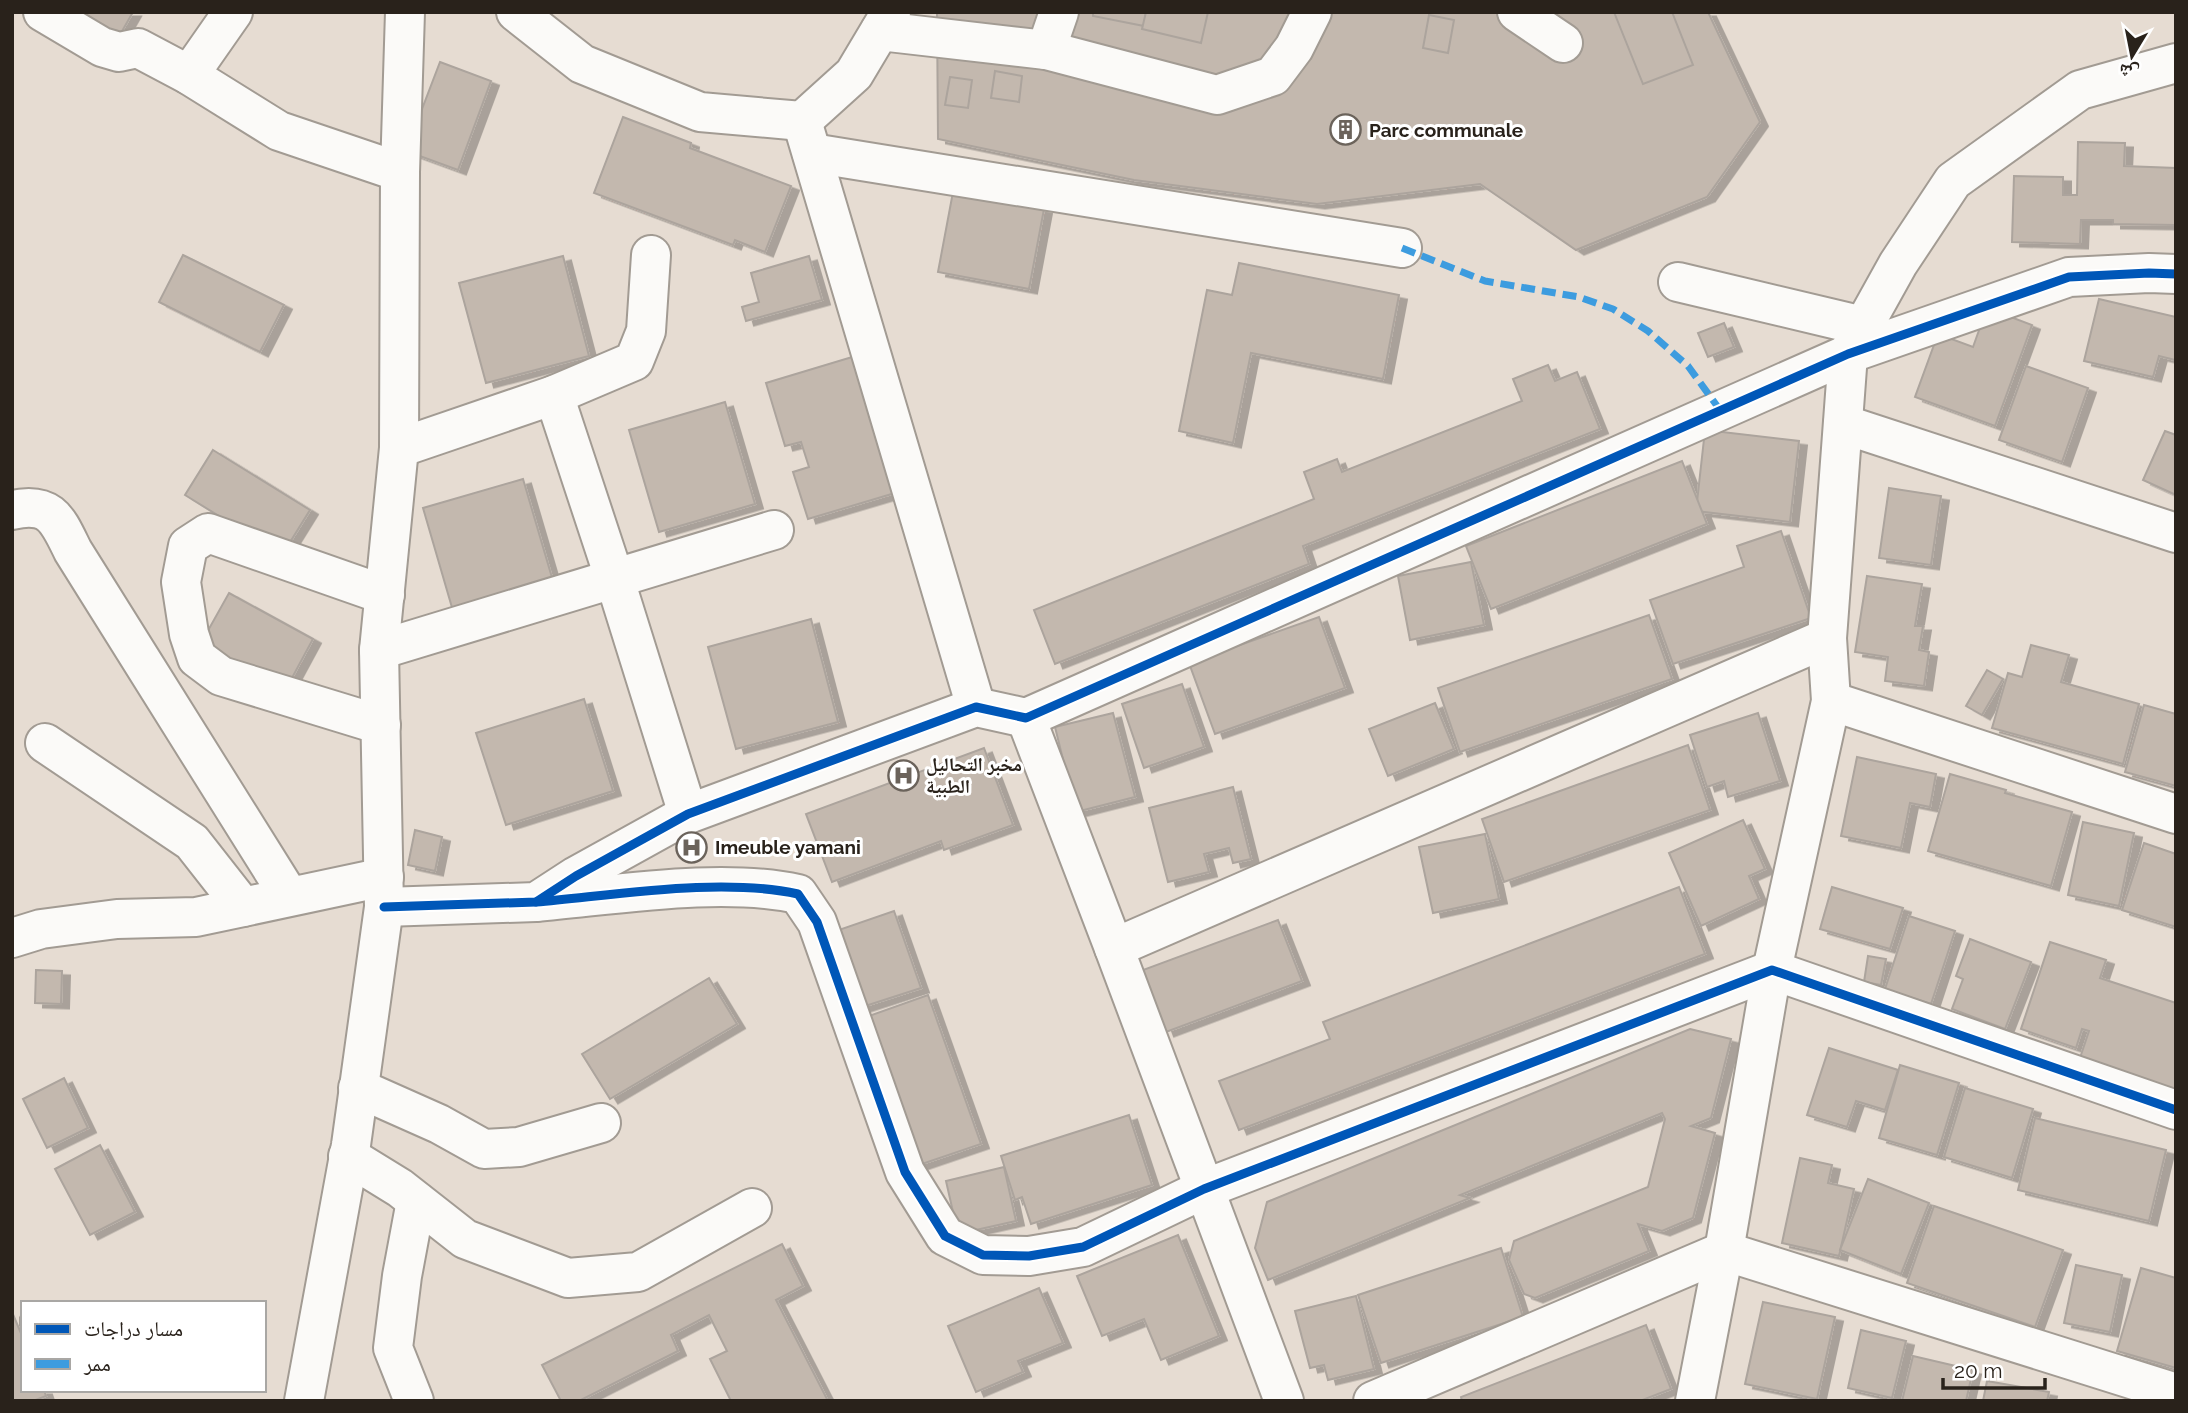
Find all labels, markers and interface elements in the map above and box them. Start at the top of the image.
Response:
north arrow [2097,21,2167,91]
text: ش [2117,59,2141,85]
building icon: Parc communale [1329,113,1363,147]
place label: Parc communale [1369,119,1523,141]
place label: مخبر التحاليل الطبية [926,753,1022,798]
hospital icon: مخبر التحاليل الطبية [886,758,920,792]
hospital icon: Imeuble yamani [675,830,709,864]
place label: Imeuble yamani [715,836,861,858]
legend [21,1301,266,1392]
text: مسار دراجات [84,1316,183,1341]
scale bar [1943,1346,2044,1390]
text: ممر [83,1351,111,1376]
text: 20 m [1954,1358,2002,1383]

